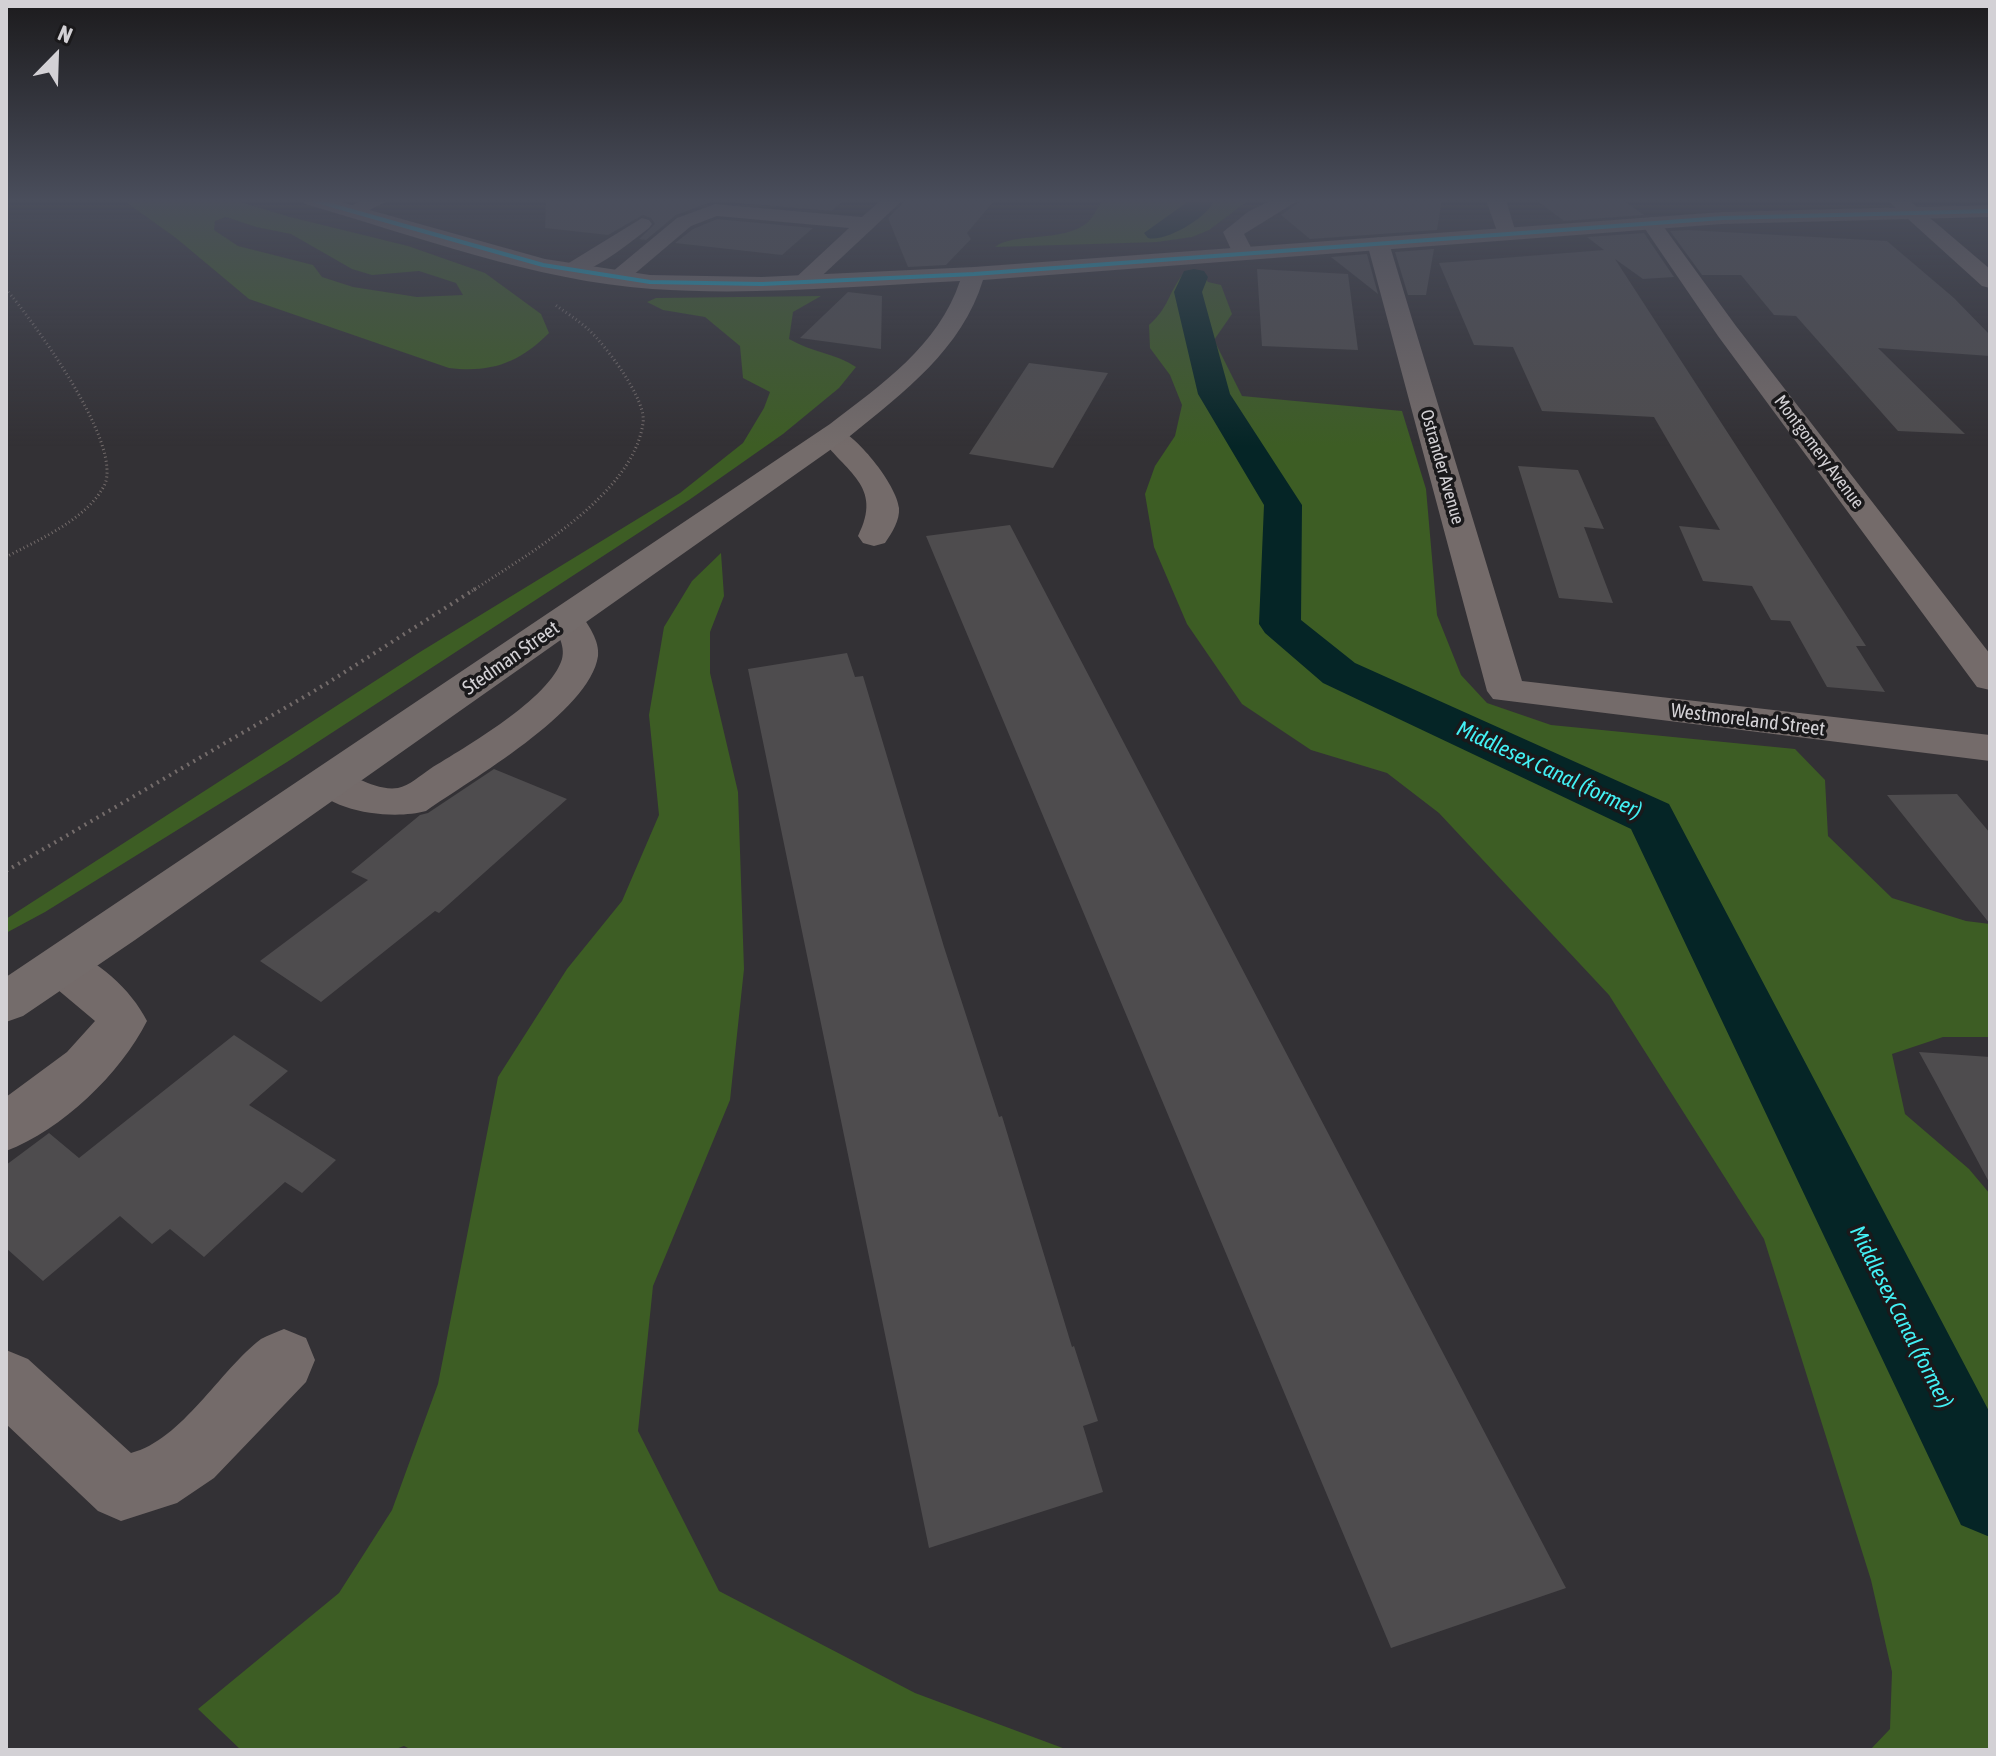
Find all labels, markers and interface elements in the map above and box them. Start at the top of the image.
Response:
north arrow [16,16,96,96]
text: N [54,19,76,48]
street label: Montgomery Avenue [1769,391,1869,513]
street label: Ostrander Avenue [1415,407,1469,527]
street label: Stedman Street [458,616,564,700]
street label: Westmoreland Street [1670,699,1826,741]
water label: Middlesex Canal (former) [1452,716,1646,824]
water label: Middlesex Canal (former) [1844,1221,1958,1413]

